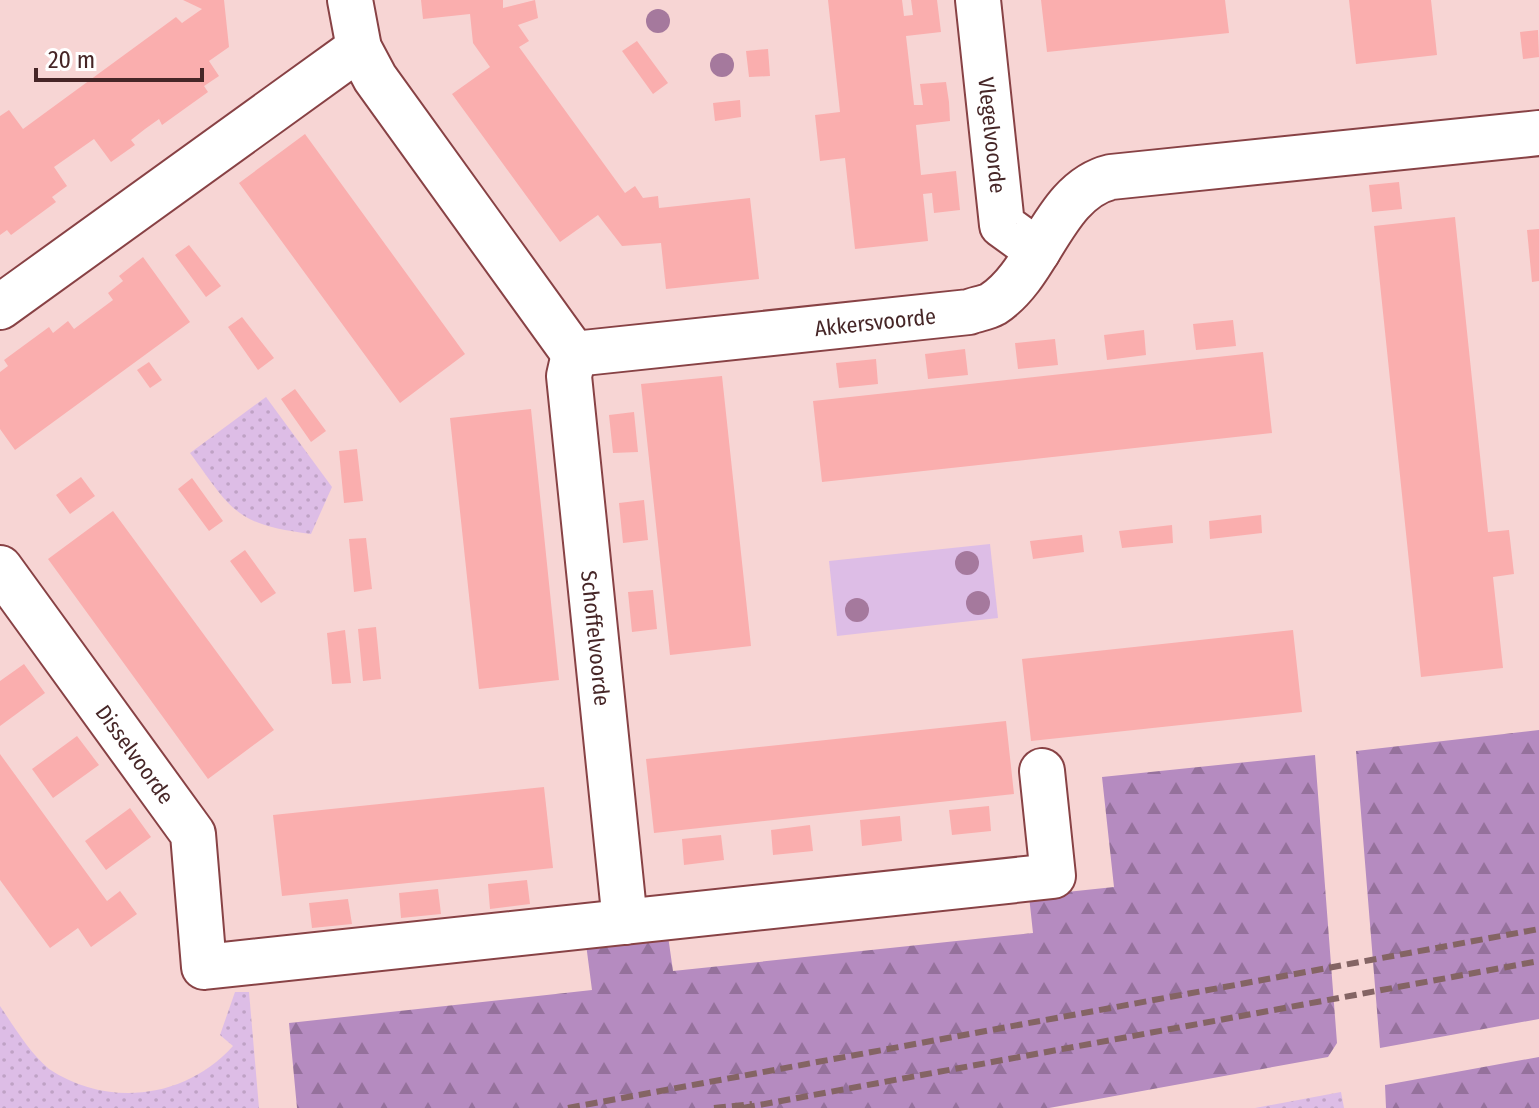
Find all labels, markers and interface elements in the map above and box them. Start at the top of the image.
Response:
scale bar [36,32,202,82]
text: 20 m [48,46,95,74]
street label: Vlegelvoorde [973,76,1012,195]
street label: Akkersvoorde [813,302,937,342]
street label: Schoffelvoorde [576,569,616,707]
street label: Disselvoorde [90,699,180,809]

